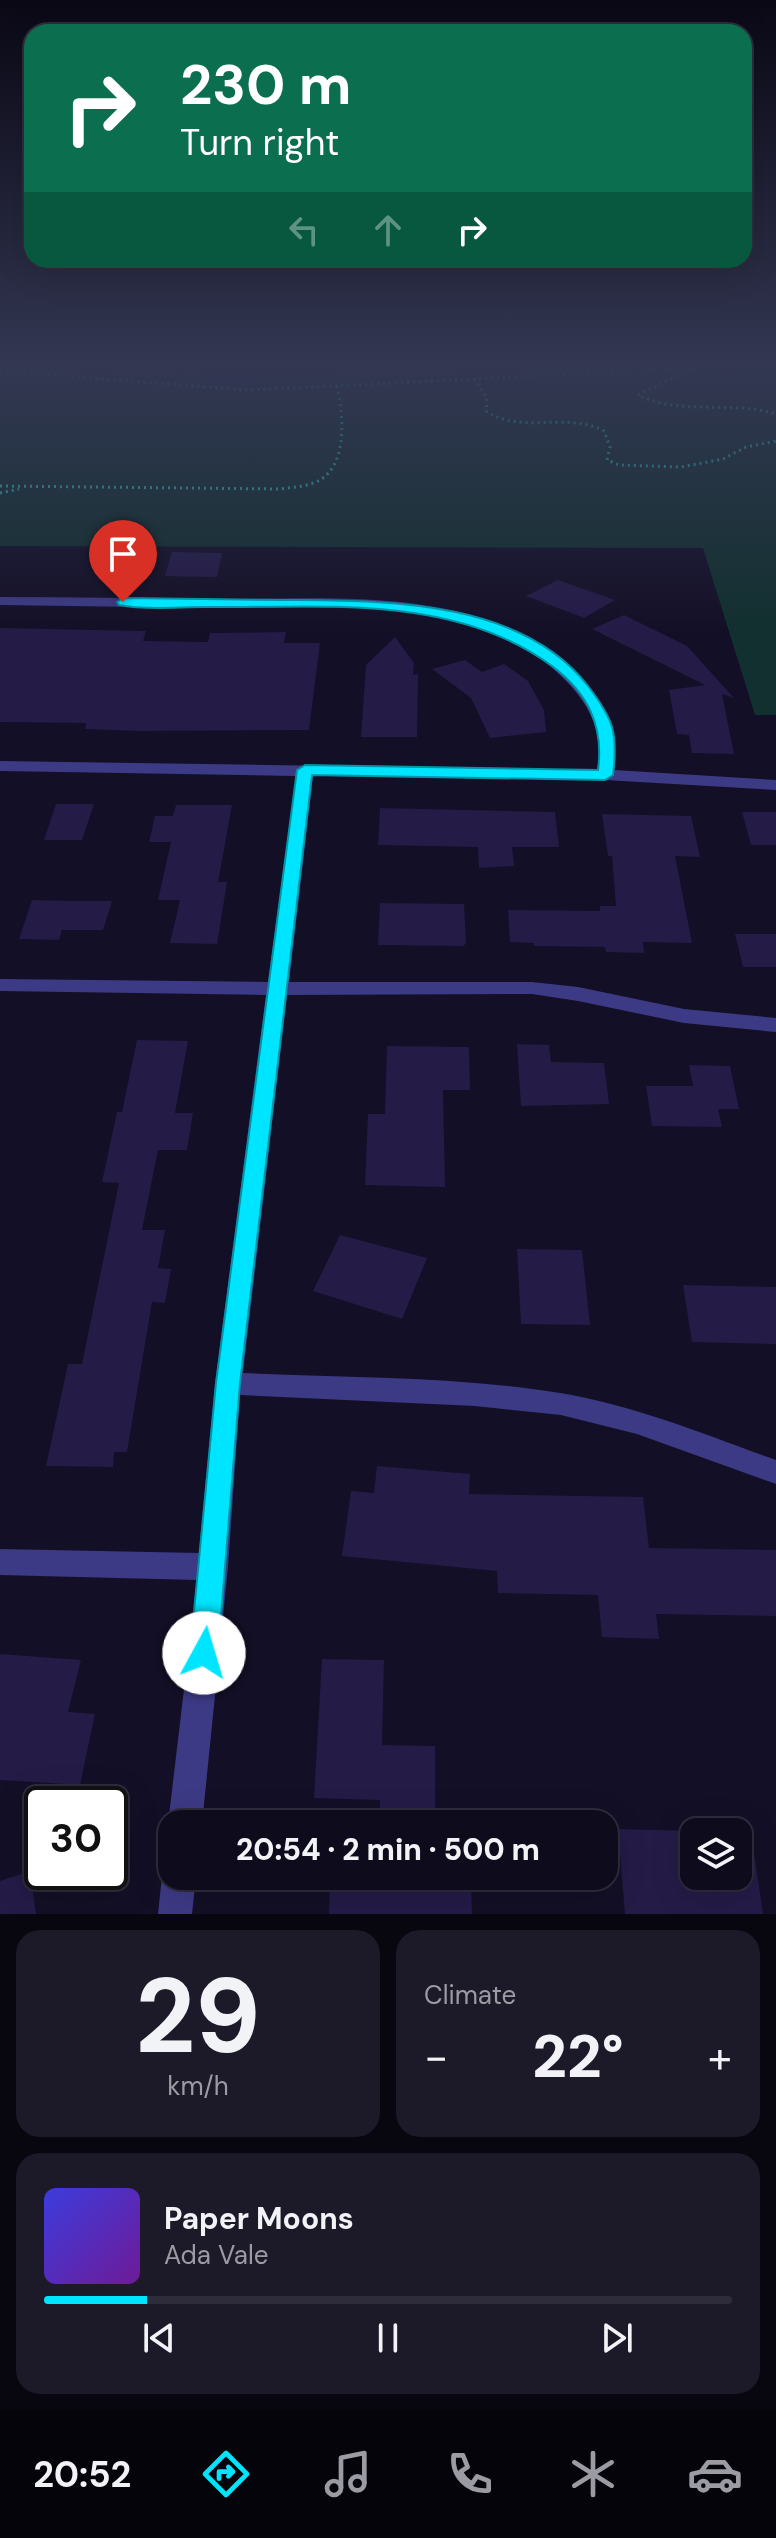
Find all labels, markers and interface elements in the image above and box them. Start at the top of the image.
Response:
text: 230 m [180,48,351,121]
icon: right [48,56,152,160]
text: Turn right [180,119,339,166]
icon: left [282,208,326,252]
icon: ahead [366,208,410,252]
icon: right [450,208,494,252]
pin [89,520,157,602]
icon: arrive [101,532,145,576]
position arrow [162,1611,246,1695]
speed limit sign: 30 [24,1786,128,1890]
map controls [680,1818,752,1890]
button: layers [680,1818,752,1890]
text: 20:54 · 2 min · 500 m [236,1830,540,1869]
text: 29 [135,1949,261,2084]
text: Climate [424,1978,516,2012]
text: 22° [532,2017,624,2096]
text: − [424,2028,448,2086]
text: + [708,2028,732,2086]
text: km/h [167,2069,229,2103]
text: Paper Moons [164,2199,354,2238]
text: Ada Vale [164,2238,269,2272]
icon: previous [137,2316,181,2360]
icon: pause [366,2316,410,2360]
icon: next [595,2316,639,2360]
icon: directions [198,2446,254,2502]
icon: music [320,2446,376,2502]
icon: phone [442,2446,498,2502]
icon: climate [565,2446,621,2502]
icon: car [687,2446,743,2502]
text: 20:52 [33,2451,131,2498]

